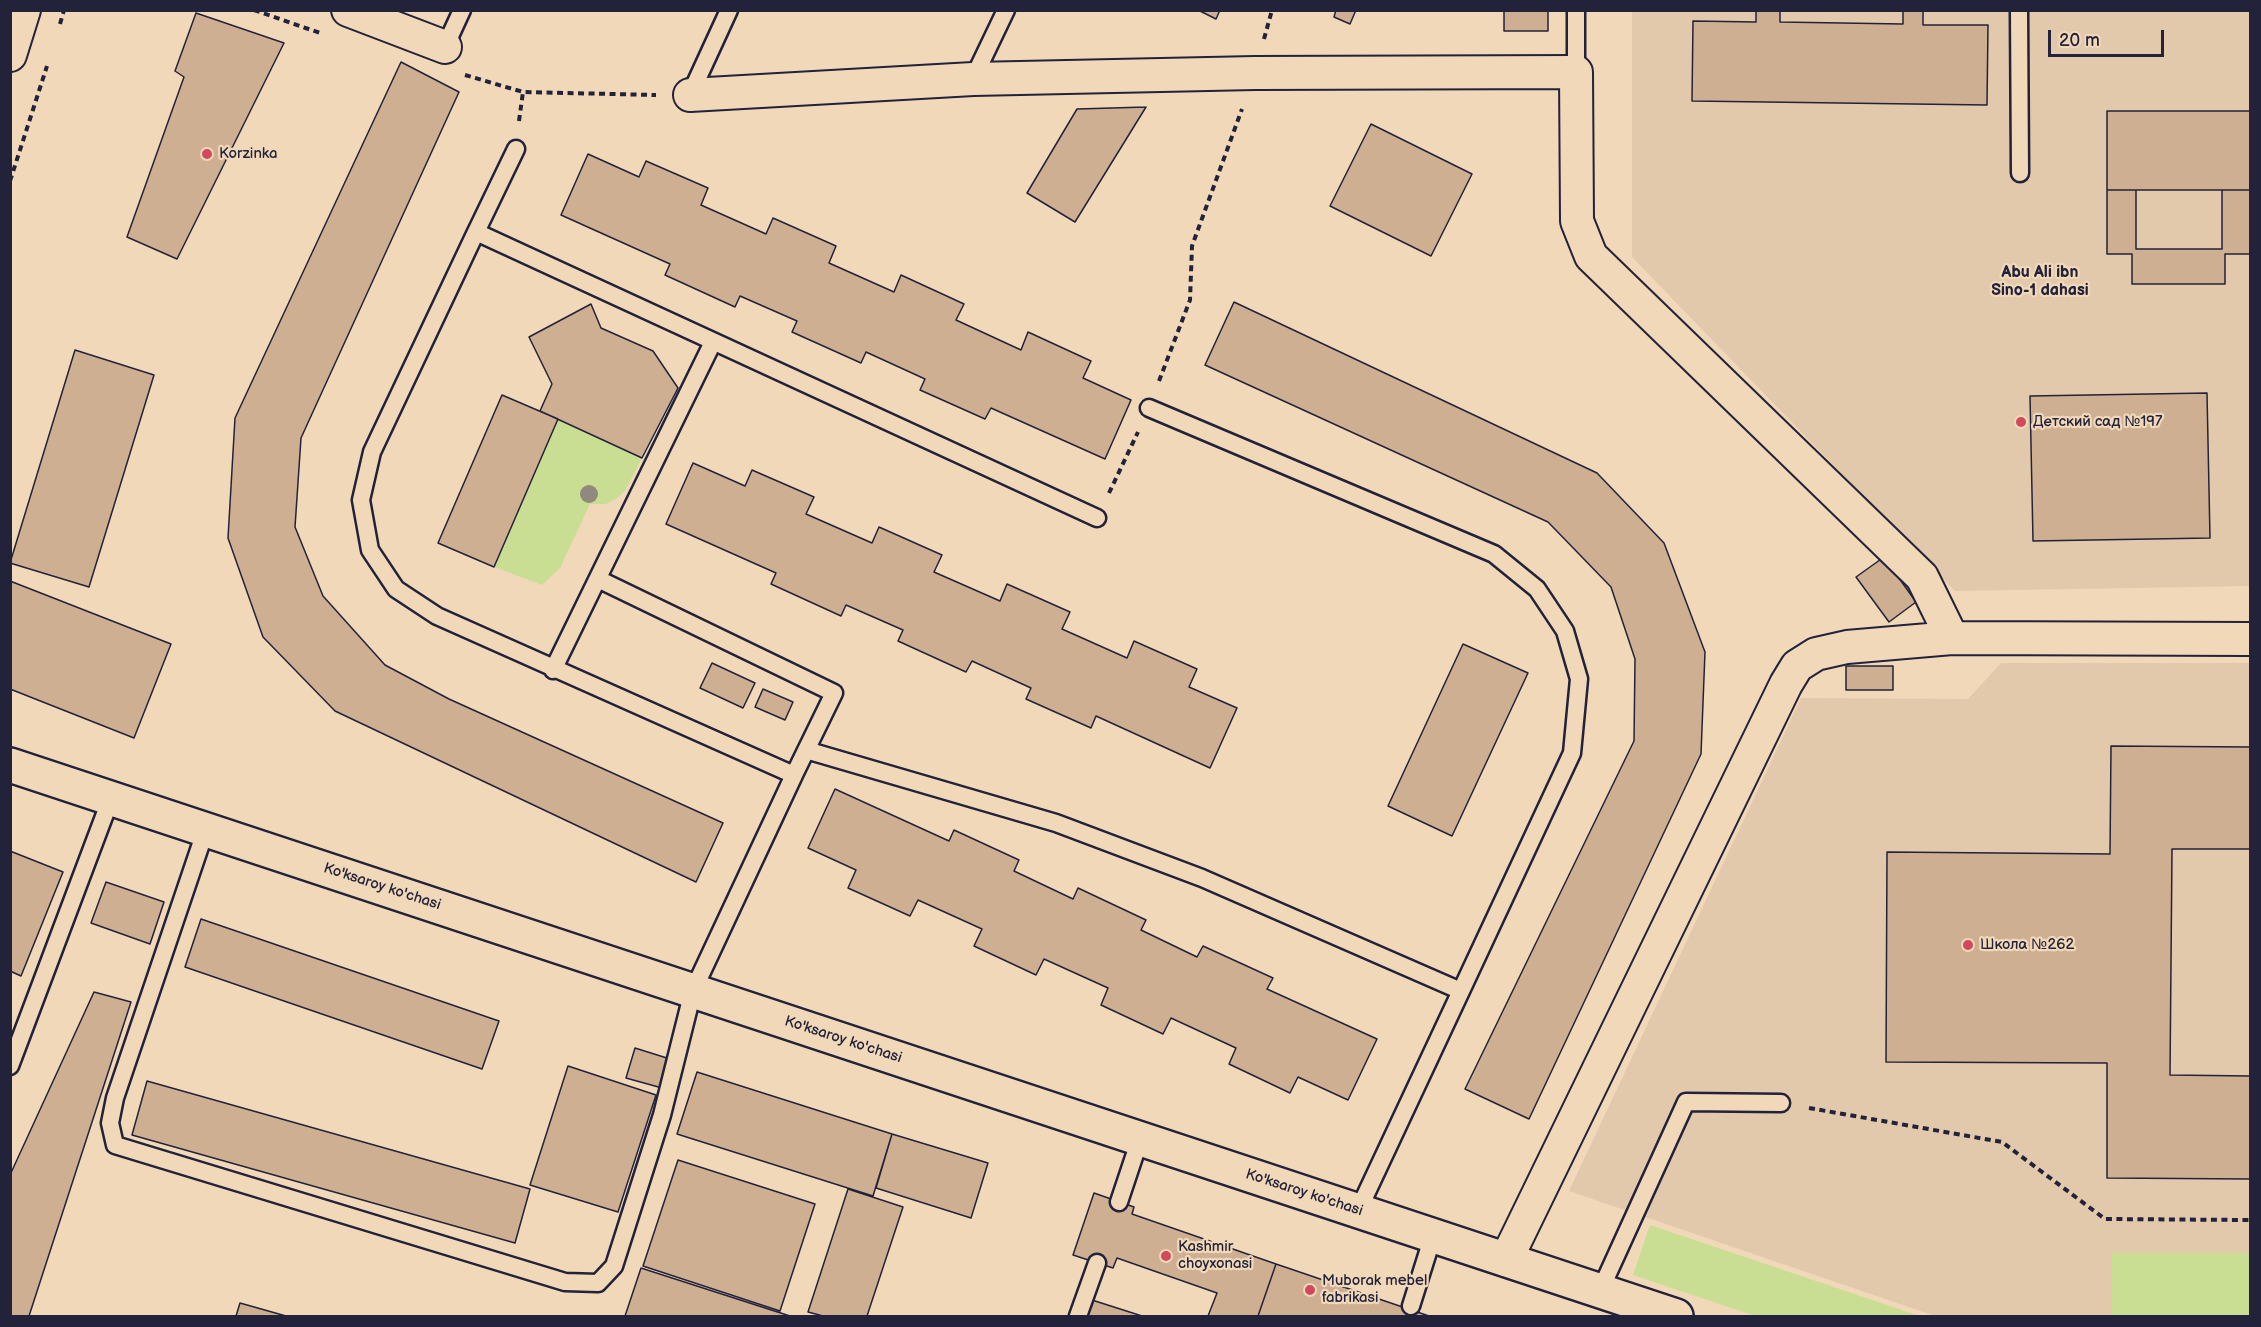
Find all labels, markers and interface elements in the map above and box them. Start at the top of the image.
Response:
scale bar [2051,18,2166,56]
text: 20 m [2059,30,2100,51]
place label: Korzinka [219,145,277,163]
marker: Korzinka [200,147,214,161]
district label: Abu Ali ibn Sino-1 dahasi [1991,263,2089,301]
place label: Детский сад №197 [2033,413,2162,431]
marker: Детский сад №197 [2014,415,2028,429]
street label: Ko'ksaroy ko'chasi [321,860,443,914]
place label: Школа №262 [1980,936,2074,954]
marker: Школа №262 [1961,938,1975,952]
street label: Ko'ksaroy ko'chasi [782,1013,904,1067]
street label: Ko'ksaroy ko'chasi [1243,1166,1365,1220]
place label: Kashmir choyxonasi [1178,1238,1252,1273]
marker: Kashmir choyxonasi [1159,1249,1173,1263]
place label: Muborak mebel fabrikasi [1322,1272,1427,1307]
marker: Muborak mebel fabrikasi [1303,1283,1317,1297]

